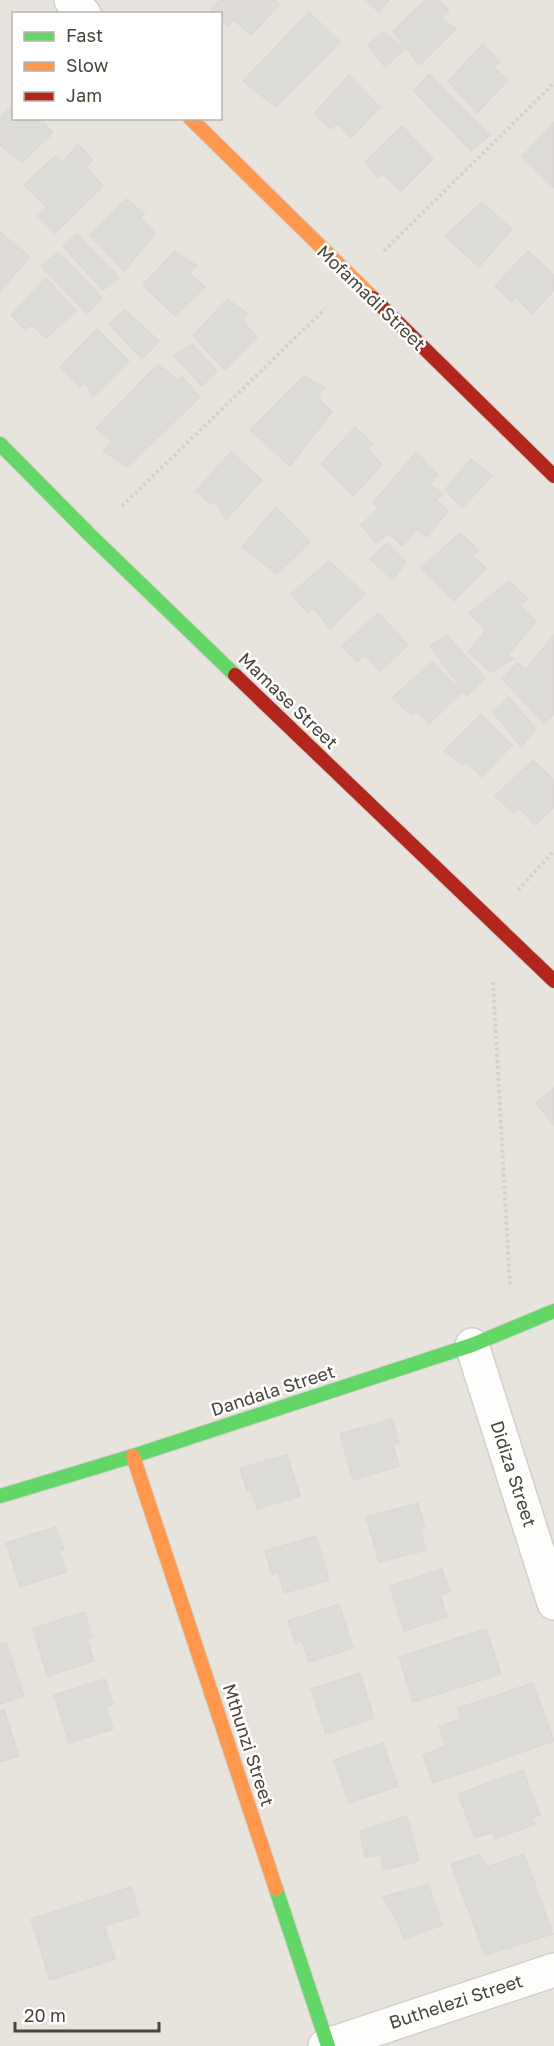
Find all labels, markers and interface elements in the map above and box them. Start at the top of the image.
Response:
legend [12,12,222,120]
text: Fast [66,24,103,46]
text: Slow [66,54,109,76]
text: Jam [66,84,102,106]
street label: Mofamadi Street [313,240,431,355]
street label: Mamase Street [234,647,343,753]
street label: Dandala Street [208,1360,337,1420]
street label: Didiza Street [486,1418,541,1530]
street label: Mthunzi Street [219,1681,279,1809]
street label: Buthelezi Street [386,1969,525,2033]
scale bar [15,1995,159,2033]
text: 20 m [24,2004,66,2026]

